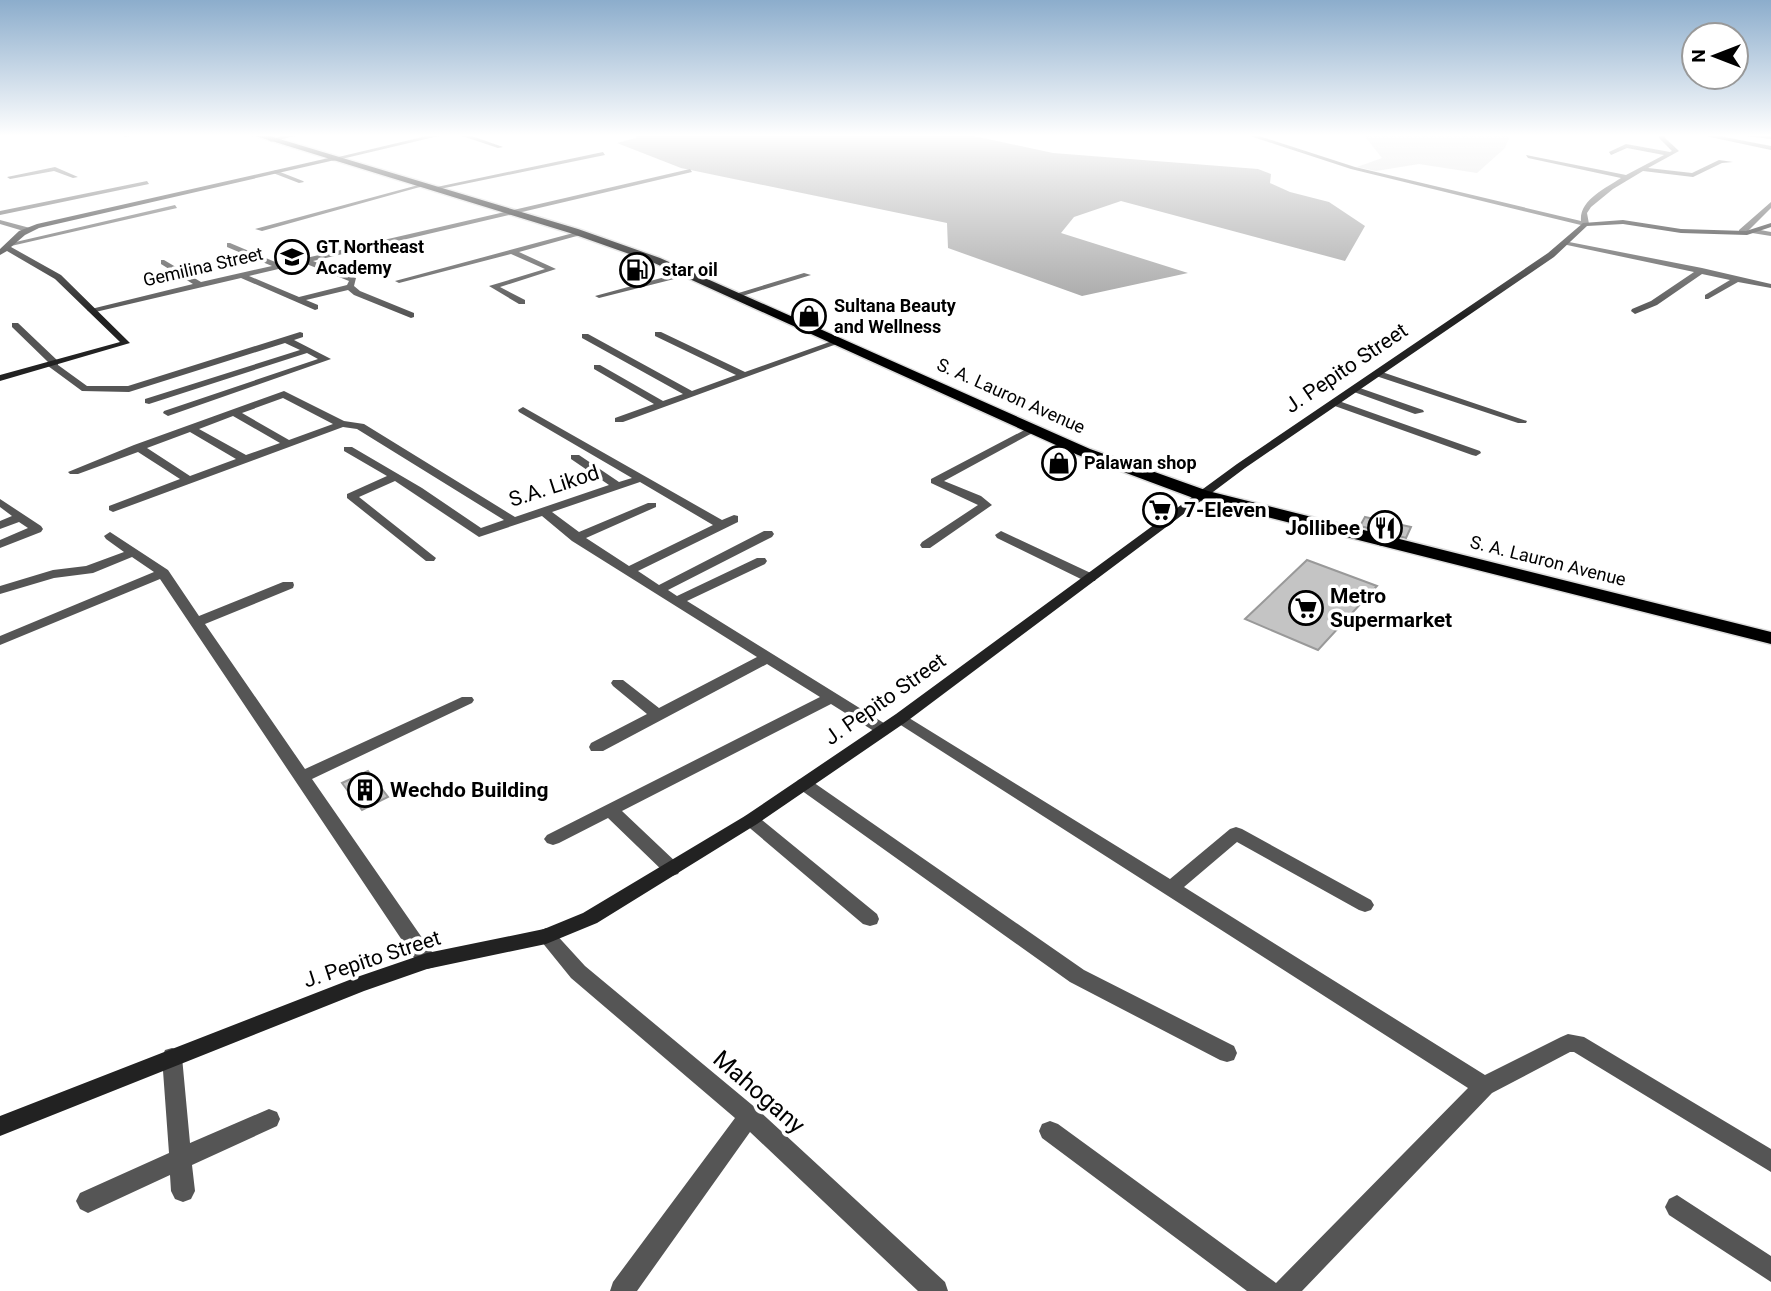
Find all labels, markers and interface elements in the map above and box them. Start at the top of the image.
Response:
north arrow [1680,21,1750,91]
text: N [1687,49,1710,63]
place label: GT Northeast Academy [316,236,424,278]
school or university icon: GT Northeast Academy [273,238,311,276]
street label: Gemilina Street [141,242,265,291]
fuel station icon: star oil [618,251,656,289]
place label: star oil [662,259,718,280]
place label: Sultana Beauty and Wellness [834,295,957,337]
shop icon: Sultana Beauty and Wellness [790,297,828,335]
street label: J. Pepito Street [1280,318,1412,418]
street label: S. A. Lauron Avenue [934,353,1088,438]
shop icon: Palawan shop [1040,444,1078,482]
place label: Palawan shop [1084,452,1197,473]
street label: S.A. Likod [506,460,602,512]
supermarket icon: 7-Eleven [1141,491,1179,529]
place label: 7-Eleven [1184,498,1267,522]
restaurant icon: Jollibee [1366,509,1404,547]
place label: Jollibee [1285,516,1360,540]
street label: S. A. Lauron Avenue [1468,531,1628,590]
place label: Metro Supermarket [1330,584,1452,632]
supermarket icon: Metro Supermarket [1287,589,1325,627]
street label: J. Pepito Street [820,648,950,750]
building icon: Wechdo Building [346,771,384,809]
place label: Wechdo Building [390,778,548,802]
street label: J. Pepito Street [300,925,444,992]
street label: Mahogany [708,1045,811,1140]

